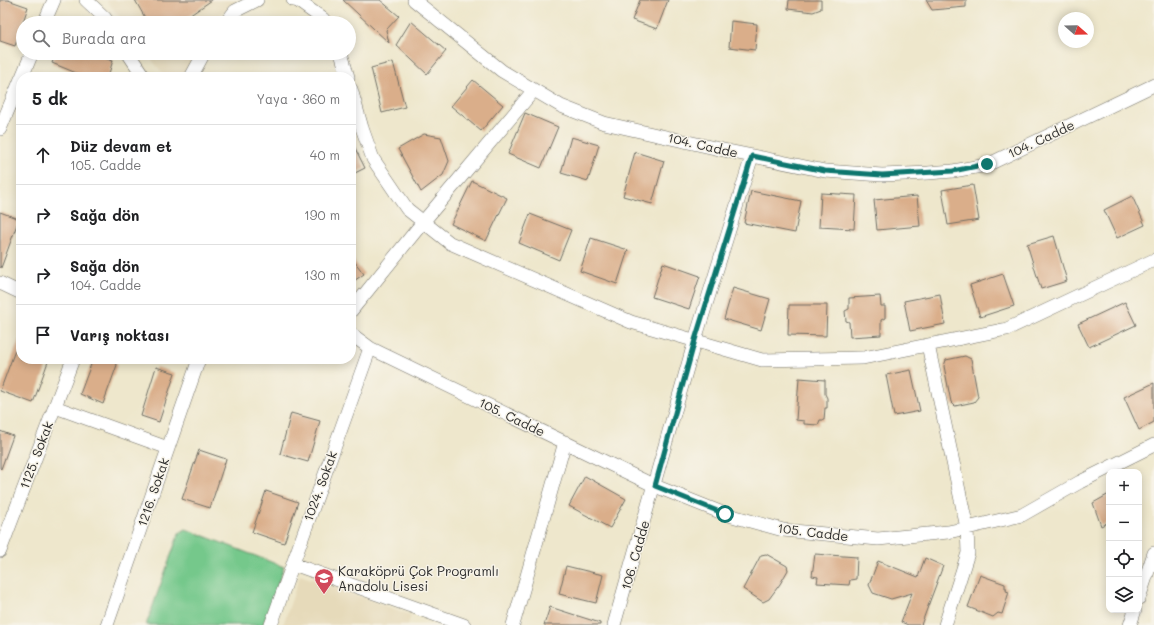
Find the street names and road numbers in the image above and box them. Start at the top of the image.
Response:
street label: 104. Cadde [1005,116,1077,161]
street label: 104. Cadde [666,128,740,161]
street label: 105. Cadde [476,393,548,440]
street label: 1125. Sokak [15,418,56,491]
street label: 1024. Sokak [299,448,340,523]
street label: 1216. Sokak [133,455,172,528]
street label: 106. Cadde [616,518,653,592]
street label: 105. Cadde [777,519,850,544]

